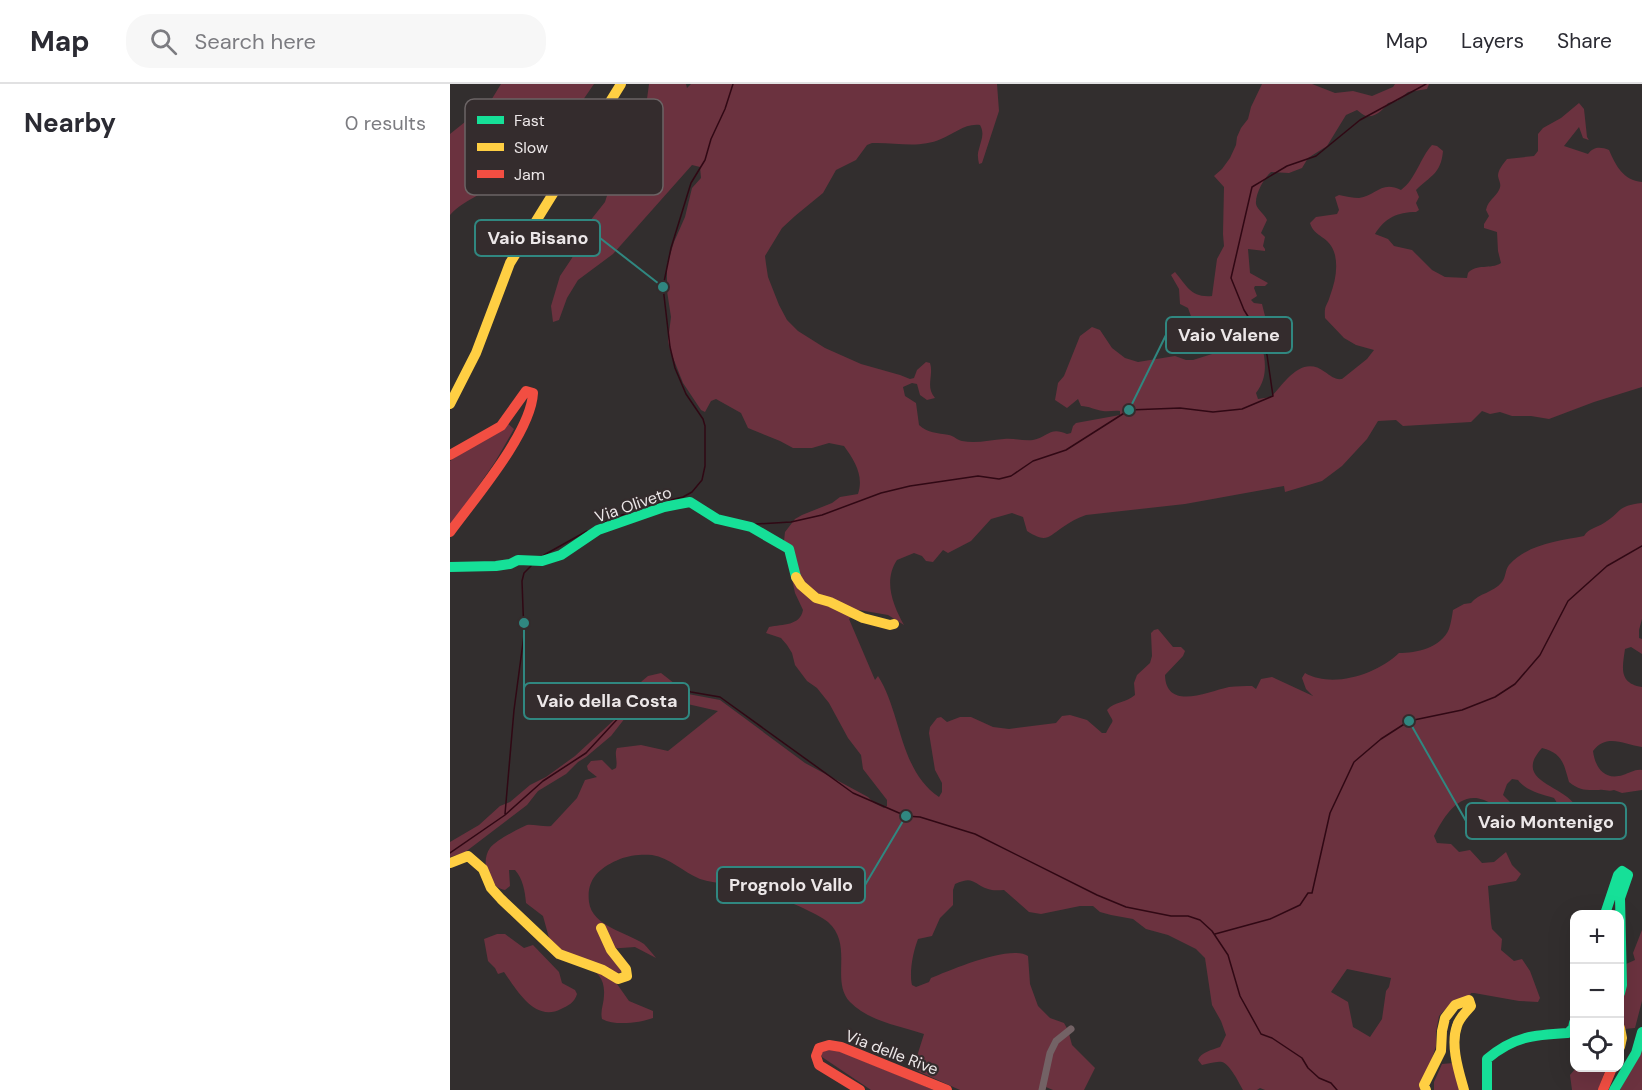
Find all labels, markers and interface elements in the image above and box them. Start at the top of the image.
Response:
search box [126,14,546,68]
text: Map [30,23,90,60]
icon: search [147,25,180,58]
text: Search here [195,27,316,56]
text: Map [1386,27,1428,55]
text: Layers [1461,27,1524,55]
text: Share [1557,27,1612,55]
legend [465,99,663,195]
text: Nearby [24,106,116,140]
text: 0 results [345,110,426,136]
text: Fast [514,110,545,131]
text: Slow [514,137,548,158]
text: Jam [514,164,545,185]
callout: Vaio Bisano [475,220,600,256]
text: Vaio Bisano [488,226,588,250]
callout: Vaio Valene [1166,317,1292,353]
text: Vaio Valene [1178,323,1280,347]
street label: Via Oliveto [592,482,674,527]
callout: Vaio della Costa [524,683,689,719]
text: Vaio della Costa [536,689,678,713]
callout: Vaio Montenigo [1466,803,1626,839]
text: Vaio Montenigo [1478,810,1614,834]
callout: Prognolo Vallo [717,867,865,903]
text: Prognolo Vallo [729,873,853,897]
map controls [1570,910,1624,1072]
button: + [1570,910,1624,964]
button: − [1570,964,1624,1018]
button: locate [1570,1018,1624,1072]
street label: Via delle Rive [843,1025,941,1080]

